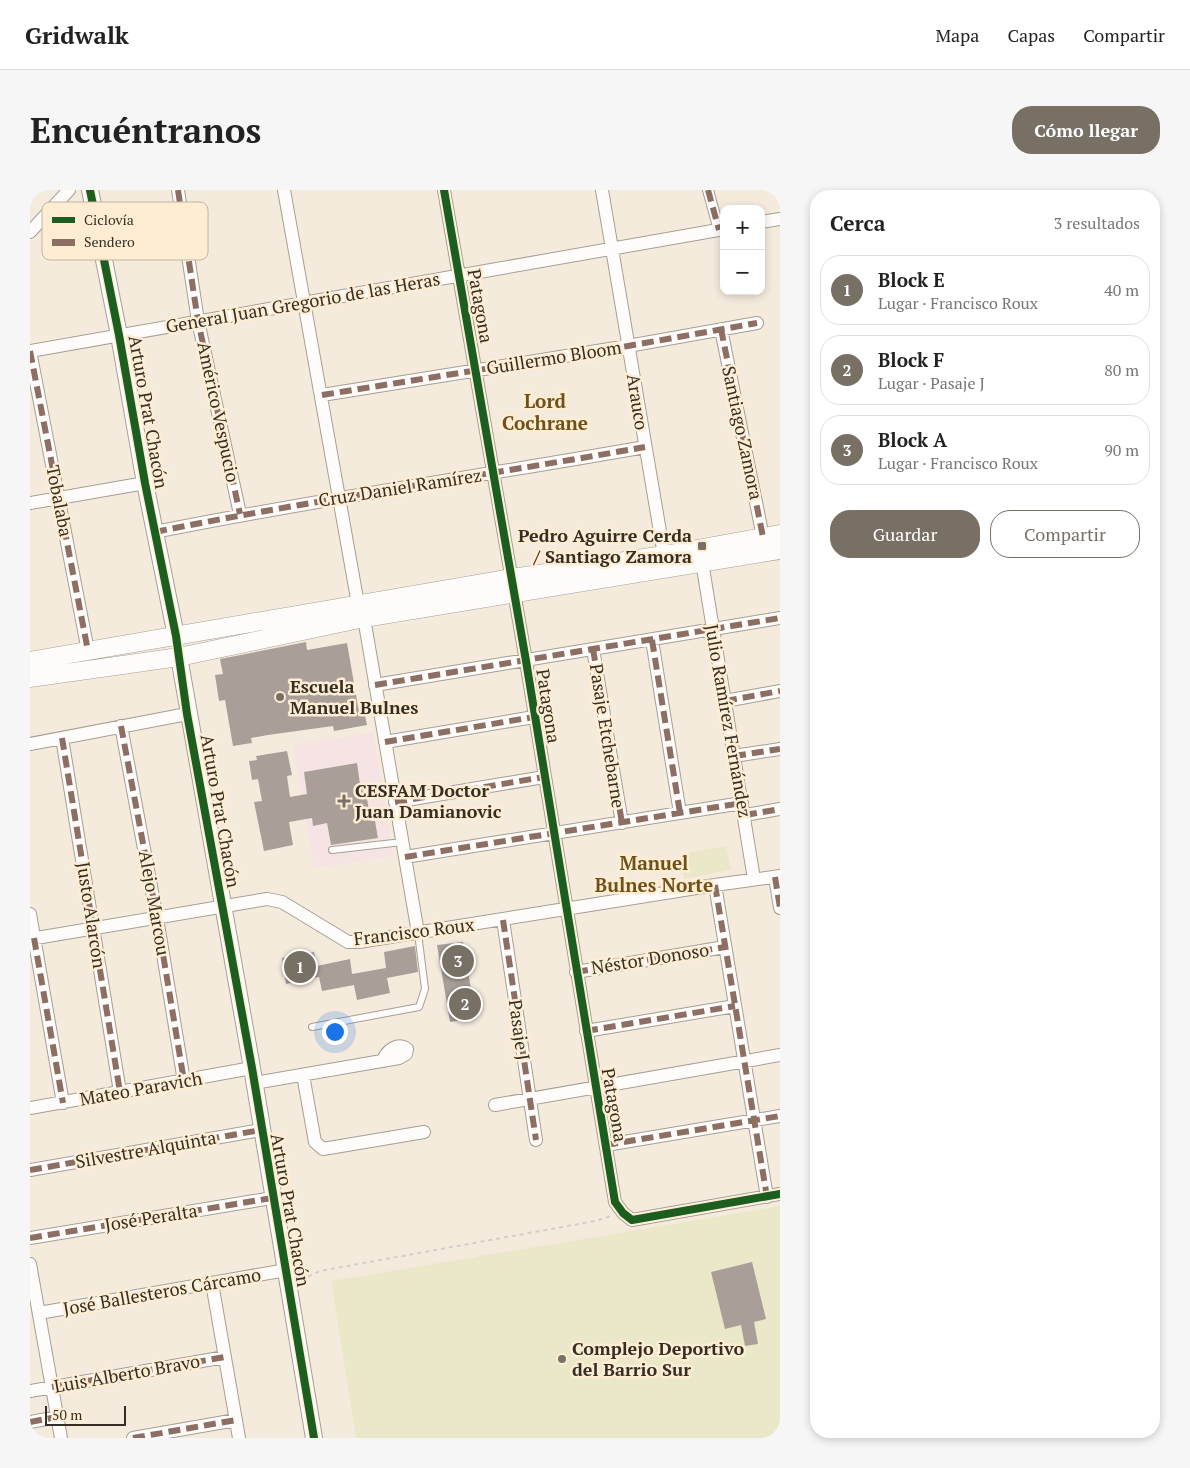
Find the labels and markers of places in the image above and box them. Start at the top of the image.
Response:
place label: Pedro Aguirre Cerda / Santiago Zamora [518,523,692,568]
marker: Pedro Aguirre Cerda / Santiago Zamora [696,540,708,552]
place label: Escuela Manuel Bulnes [290,674,418,719]
marker: Escuela Manuel Bulnes [274,691,286,703]
place label: CESFAM Doctor Juan Damianovic [355,778,502,823]
marker: CESFAM Doctor Juan Damianovic [337,794,351,808]
pin: 3 [442,942,474,980]
pin: 1 [284,948,316,986]
pin: 2 [449,985,481,1023]
place label: Complejo Deportivo del Barrio Sur [572,1336,745,1381]
marker: Complejo Deportivo del Barrio Sur [556,1353,568,1365]

